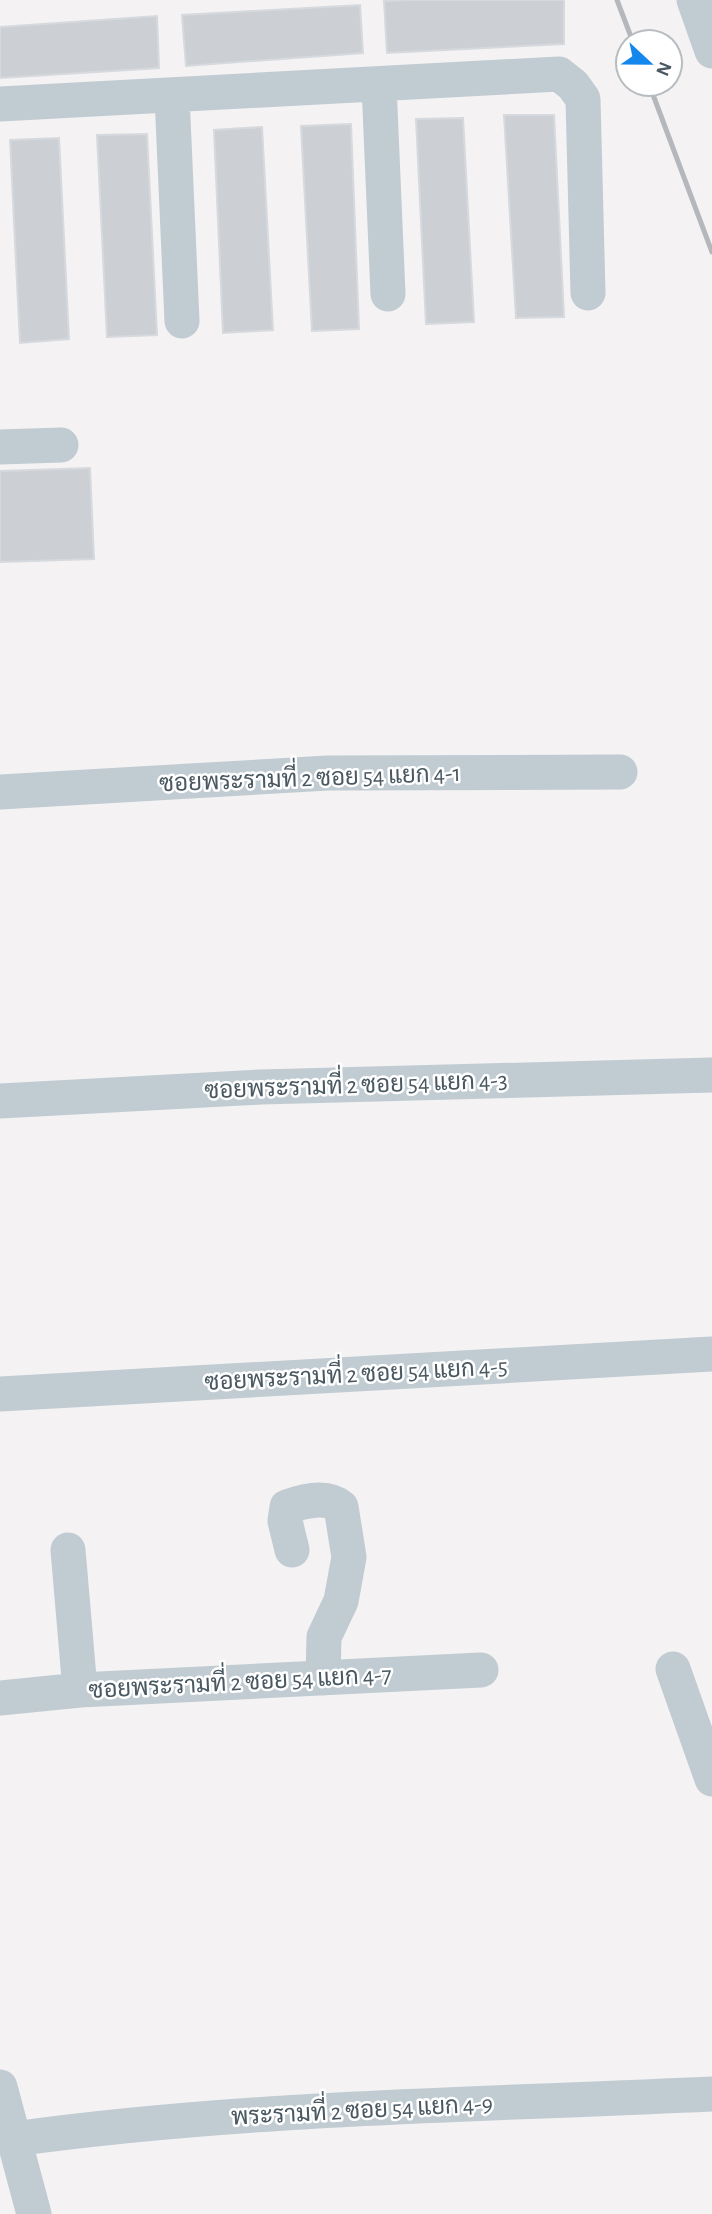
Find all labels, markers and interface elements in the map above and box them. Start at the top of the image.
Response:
north arrow [614,28,684,98]
text: N [652,59,675,78]
street label: ซอยพระรามที่ 2 ซอย 54 แยก 4-1 [159,752,461,796]
street label: ซอยพระรามที่ 2 ซอย 54 แยก 4-3 [204,1059,508,1103]
street label: ซอยพระรามที่ 2 ซอย 54 แยก 4-5 [203,1345,508,1395]
street label: ซอยพระรามที่ 2 ซอย 54 แยก 4-7 [87,1653,392,1703]
street label: พระรามที่ 2 ซอย 54 แยก 4-9 [230,2082,494,2130]

